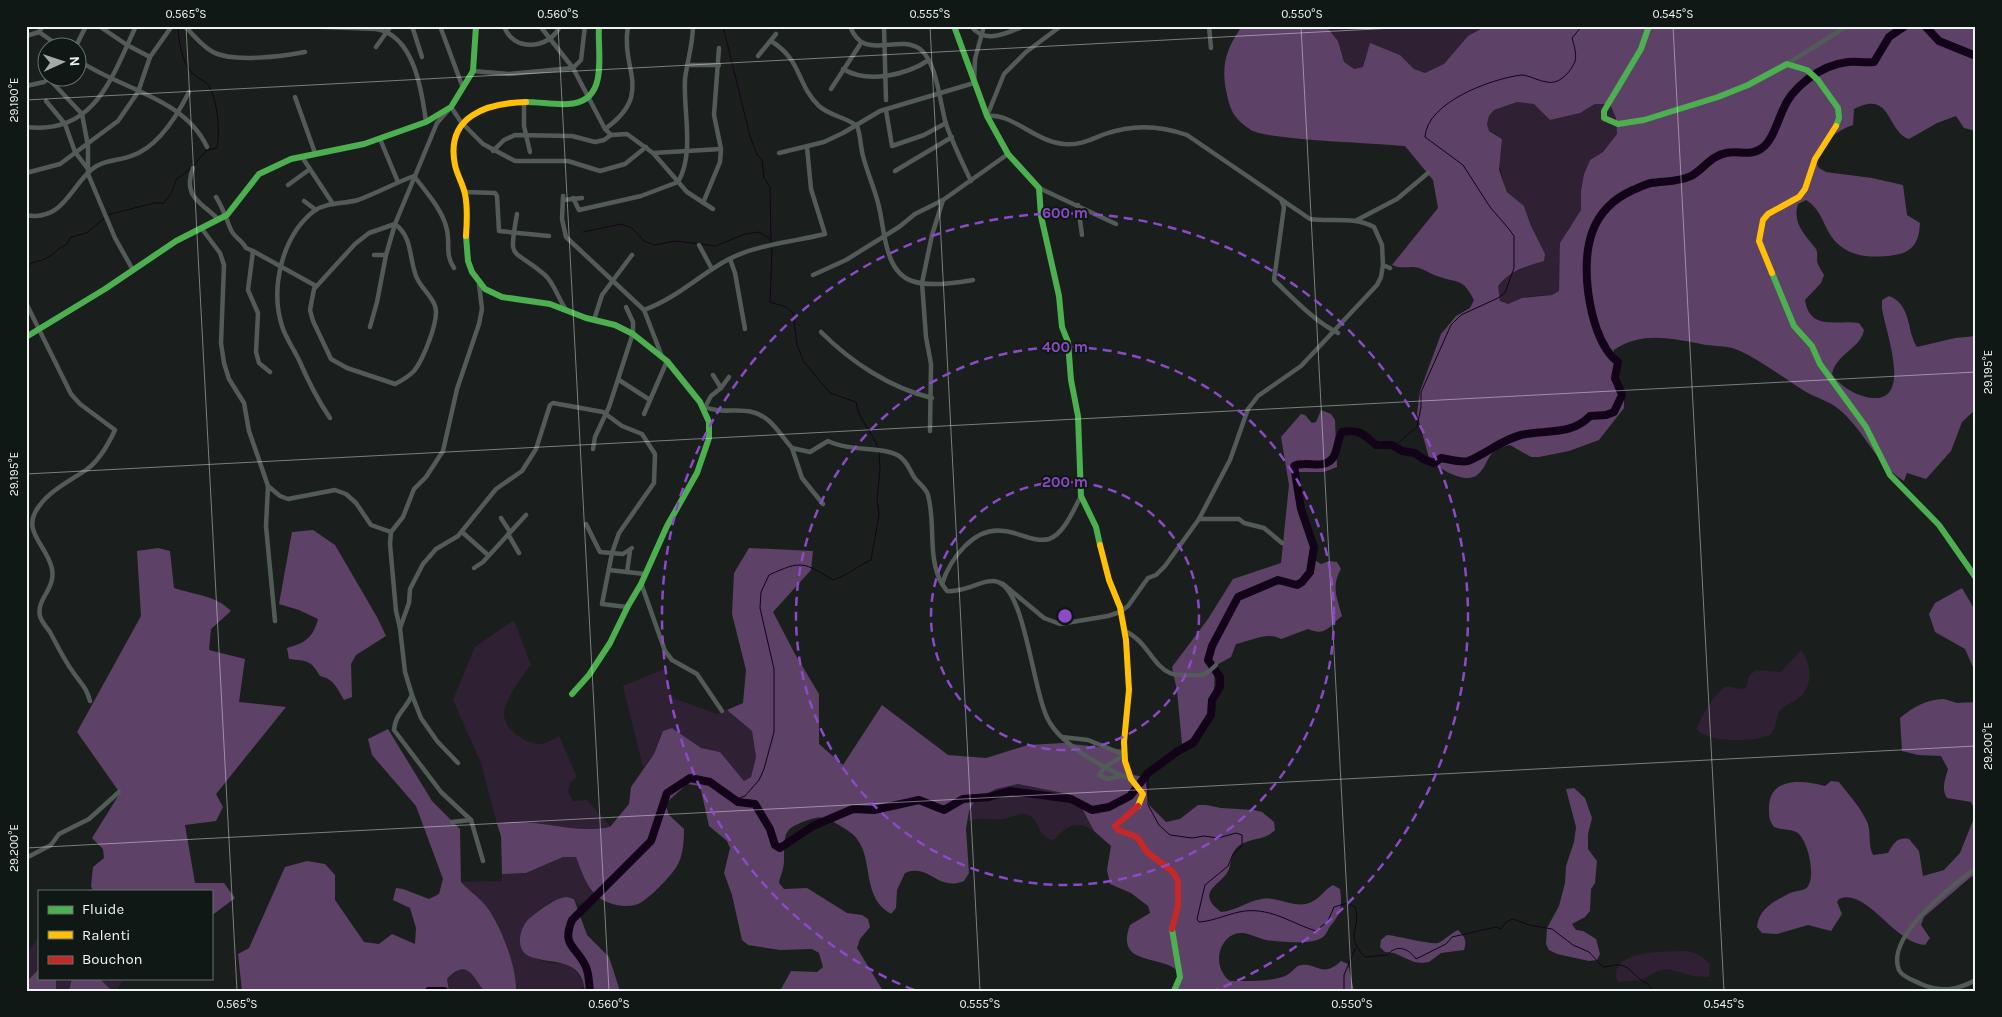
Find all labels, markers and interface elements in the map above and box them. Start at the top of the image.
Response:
text: 0.565°S [165,7,207,21]
text: 0.560°S [537,7,579,21]
text: 0.555°S [910,7,950,21]
text: 0.550°S [1281,7,1323,21]
text: 0.545°S [1653,7,1693,21]
north arrow [38,38,88,88]
text: N [66,56,83,67]
text: 29.190°E [7,78,21,122]
text: 600 m [1042,204,1088,222]
text: 400 m [1042,338,1088,356]
text: 29.195°E [1981,350,1995,394]
text: 29.195°E [7,452,21,496]
text: 200 m [1042,473,1088,491]
centre of rings [1056,607,1074,625]
text: 29.200°E [1981,722,1995,770]
text: 29.200°E [7,824,21,872]
legend [38,890,212,980]
text: Fluide [82,900,124,918]
text: Ralenti [82,926,131,944]
text: Bouchon [82,950,143,968]
text: 0.565°S [216,997,258,1011]
text: 0.560°S [588,997,630,1011]
text: 0.555°S [960,997,1000,1011]
text: 0.550°S [1331,997,1373,1011]
text: 0.545°S [1704,997,1744,1011]

